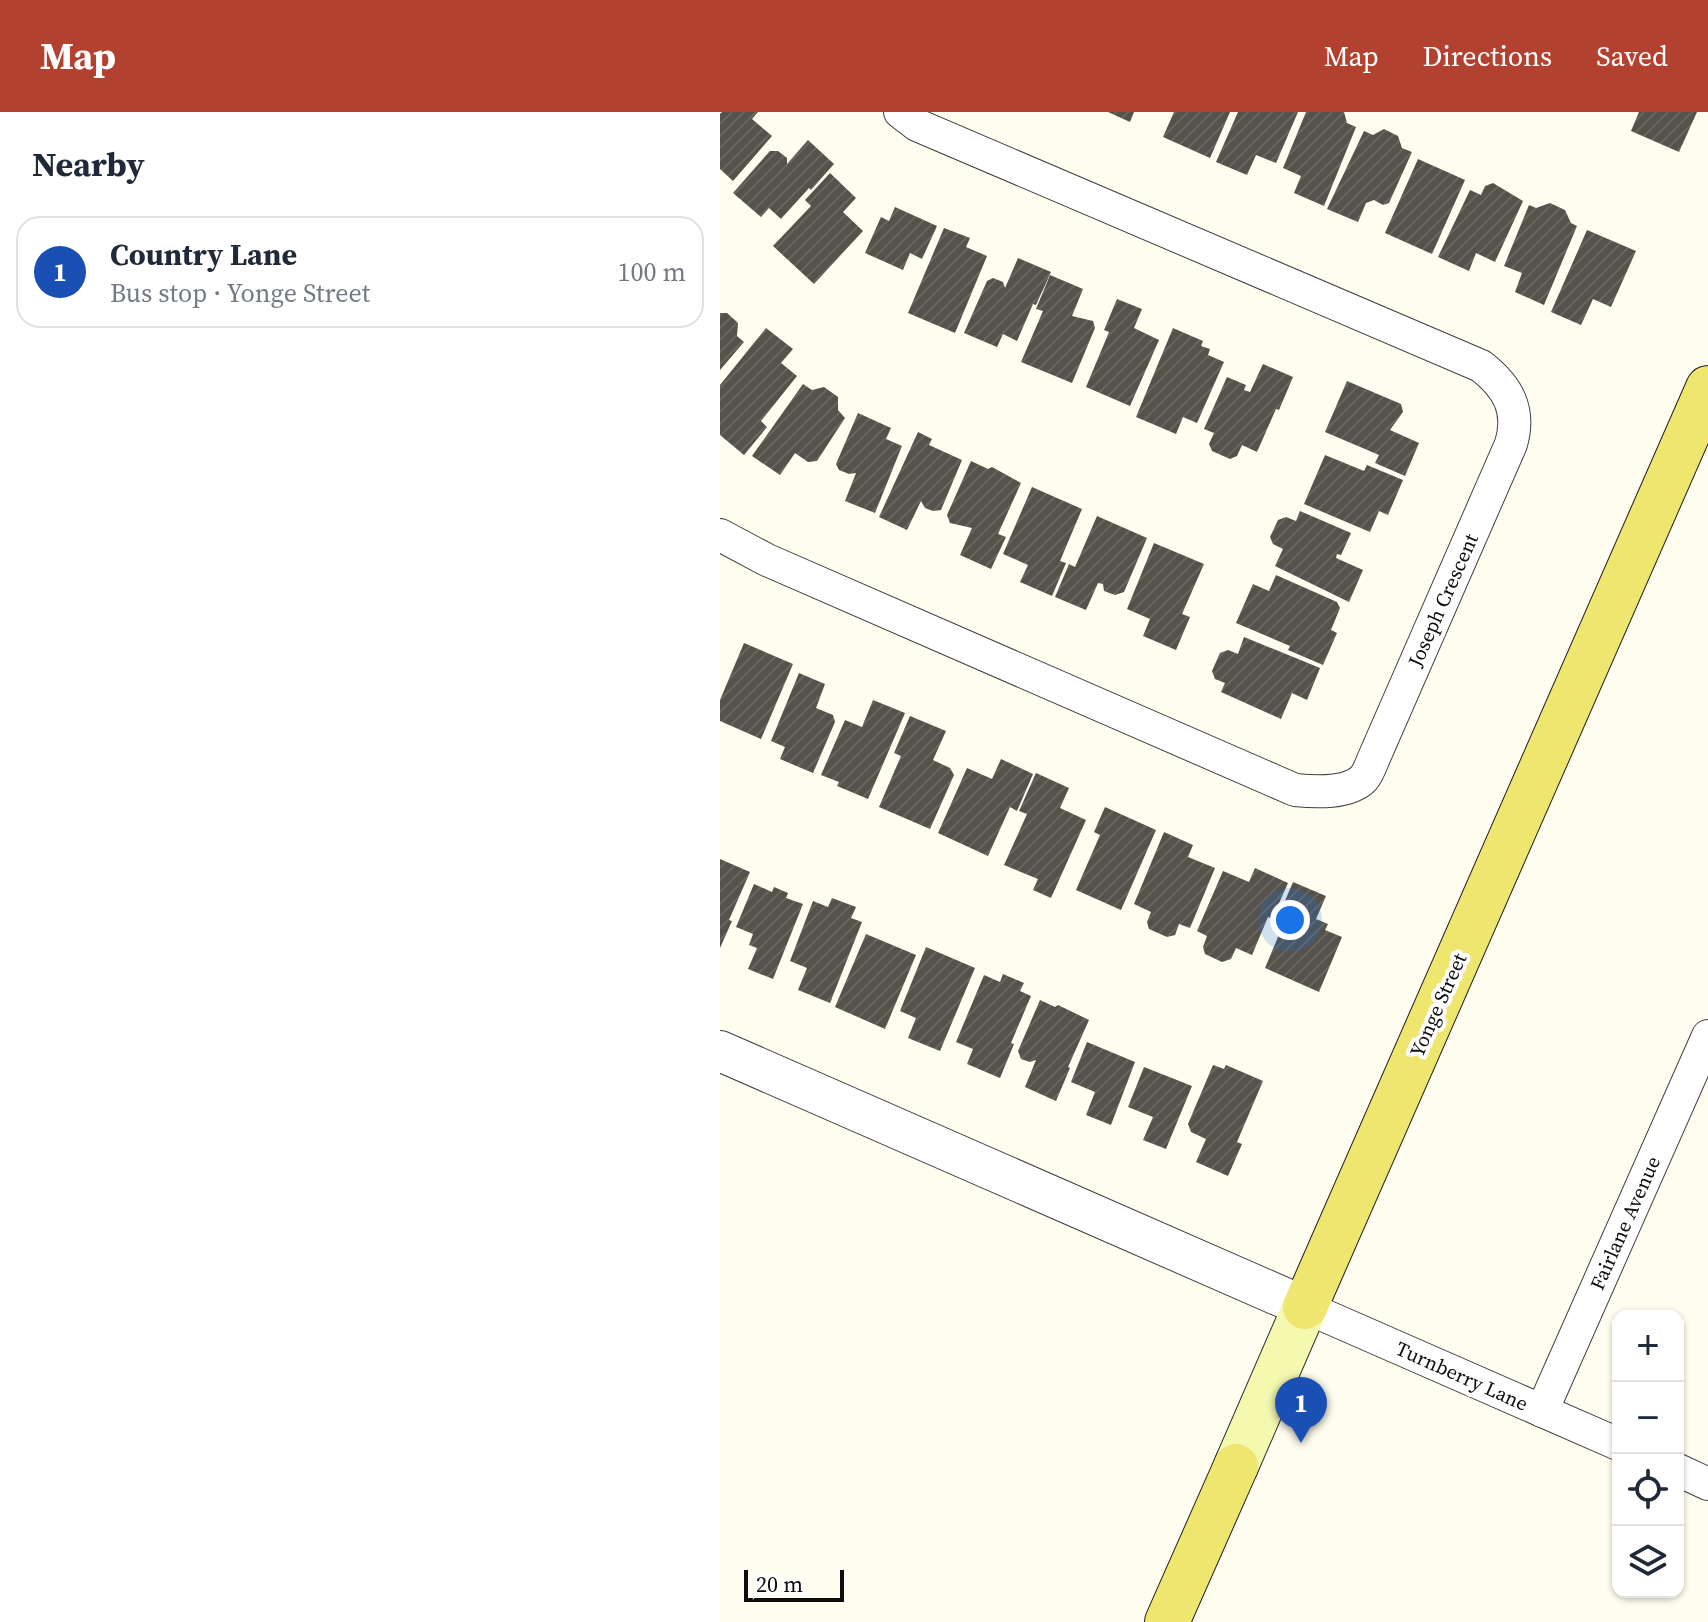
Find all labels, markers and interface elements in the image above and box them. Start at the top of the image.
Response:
text: Map [40,30,116,82]
text: Map [1324,37,1379,75]
text: Directions [1423,37,1552,75]
text: Saved [1596,37,1668,75]
text: Nearby [32,141,145,187]
text: Country Lane [110,234,297,275]
text: 1 [53,254,67,290]
text: 100 m [618,254,686,290]
text: Bus stop · Yonge Street [110,275,370,311]
street label: Joseph Crescent [1401,528,1485,672]
your location [1270,900,1310,940]
street label: Yonge Street [1403,948,1474,1061]
street label: Fairlane Avenue [1583,1152,1667,1294]
map controls [1612,1310,1684,1598]
button: + [1612,1310,1684,1382]
street label: Turnberry Lane [1391,1334,1533,1418]
pin: 1 [1275,1377,1327,1443]
button: − [1612,1382,1684,1454]
button: locate [1612,1454,1684,1526]
button: layers [1612,1526,1684,1598]
scale bar [744,1566,844,1602]
text: 20 m [756,1569,803,1599]

